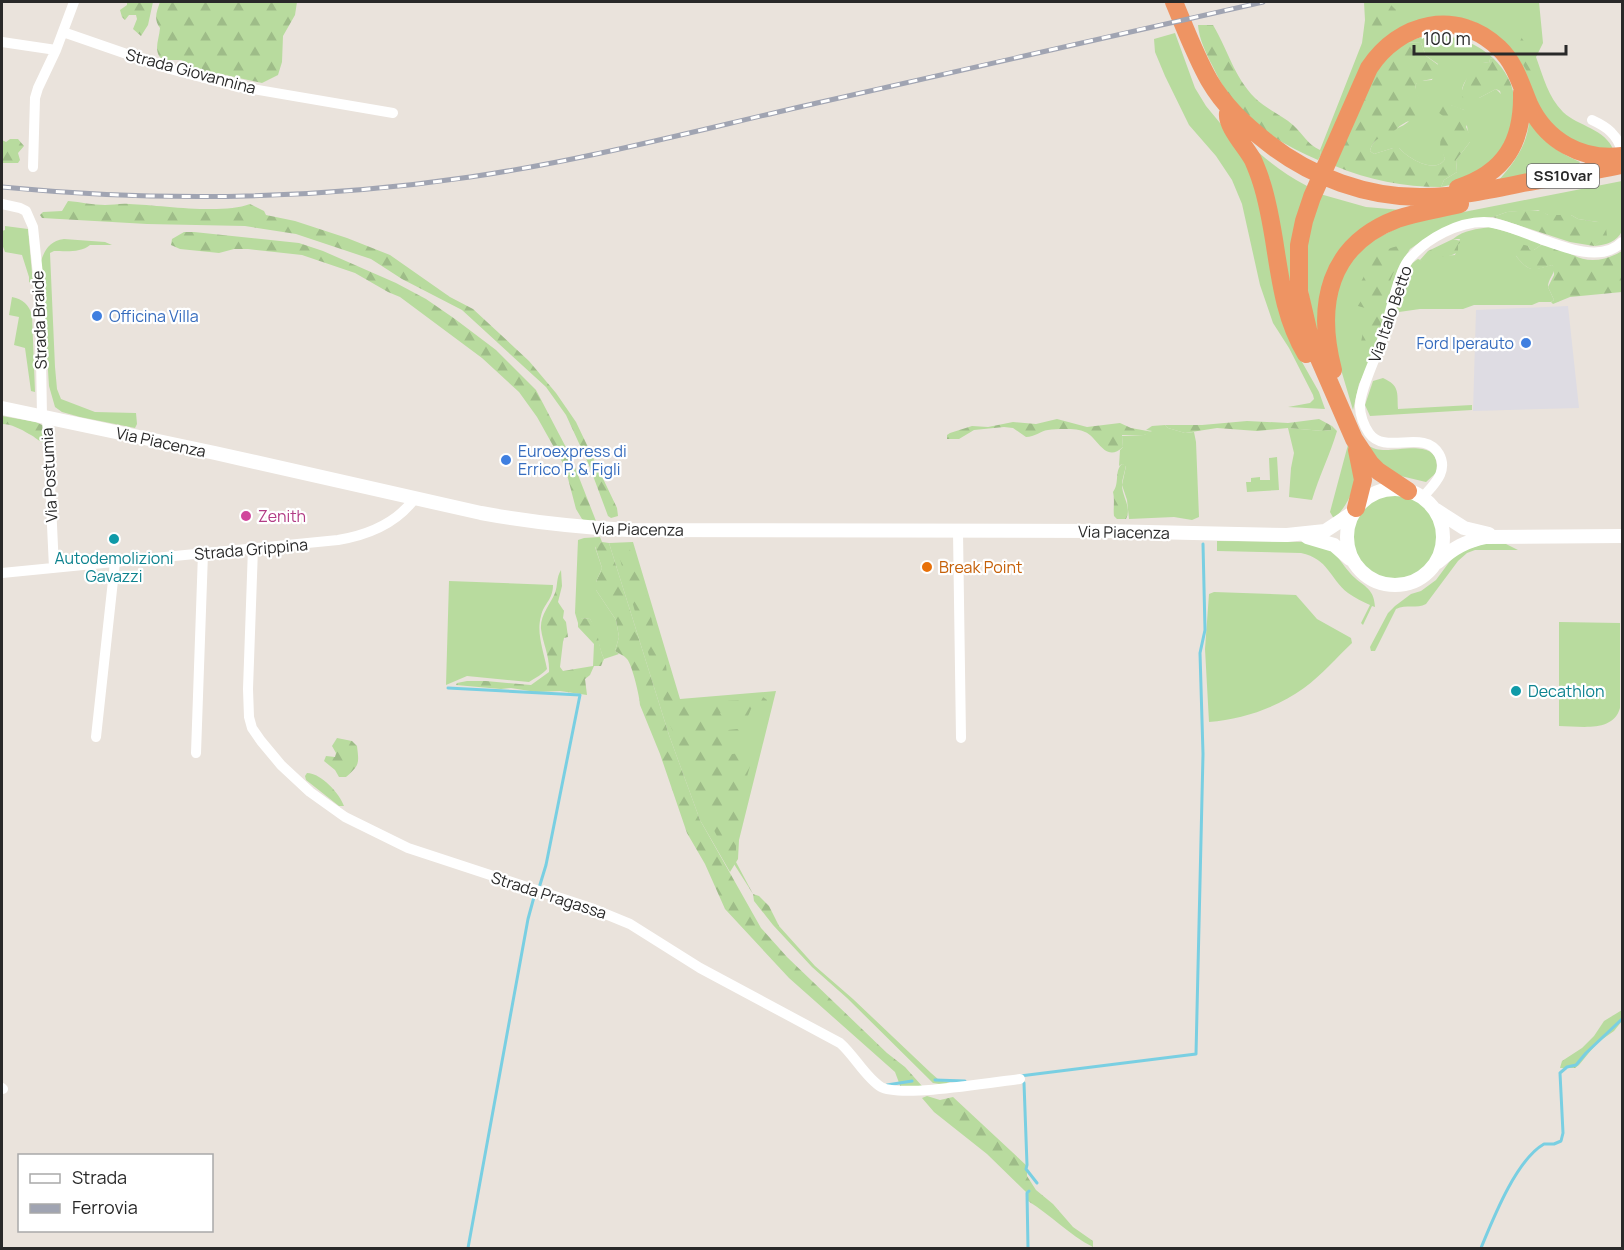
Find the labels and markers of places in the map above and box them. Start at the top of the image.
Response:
place label: Officina Villa [109,305,199,327]
marker: Officina Villa [90,309,104,323]
place label: Ford Iperauto [1416,332,1514,354]
marker: Ford Iperauto [1519,336,1533,350]
place label: Euroexpress di Errico P. & Figli [518,440,627,480]
marker: Euroexpress di Errico P. & Figli [499,453,513,467]
place label: Zenith [258,505,306,527]
marker: Zenith [239,509,253,523]
marker: Autodemolizioni Gavazzi [107,532,121,546]
place label: Autodemolizioni Gavazzi [54,547,174,587]
place label: Break Point [939,556,1022,578]
marker: Break Point [920,560,934,574]
place label: Decathlon [1528,680,1604,702]
marker: Decathlon [1509,684,1523,698]

